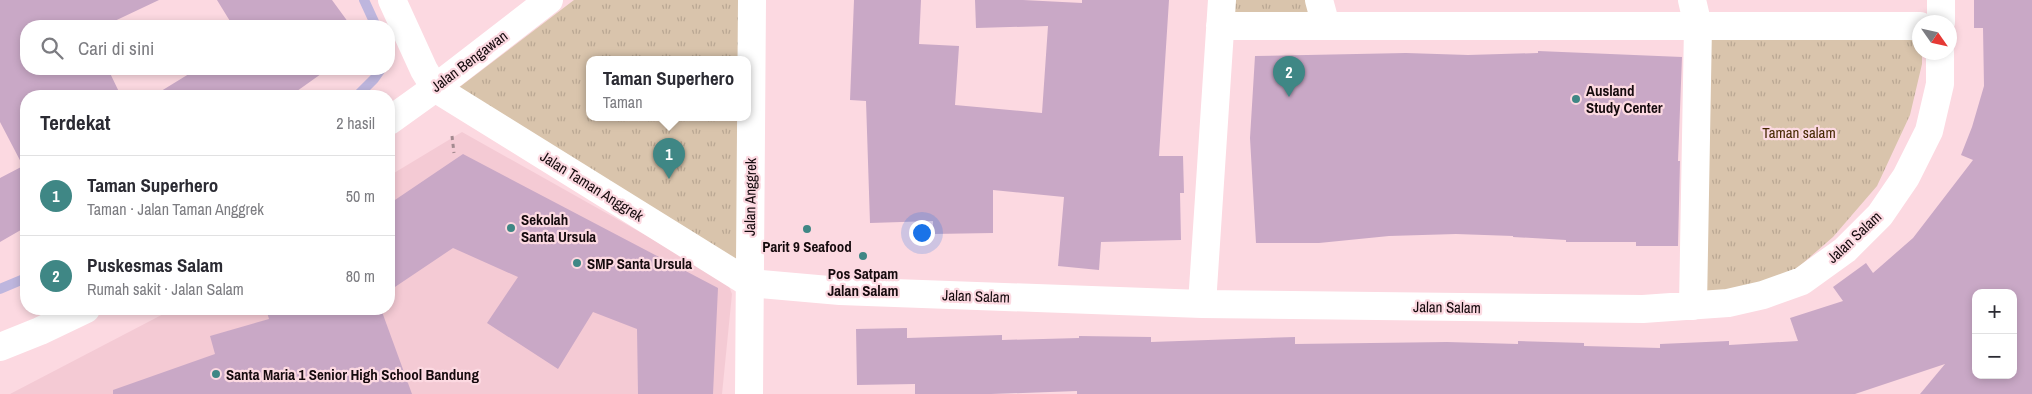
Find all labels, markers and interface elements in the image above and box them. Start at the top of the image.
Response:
north arrow [1912,15,1957,60]
search box [20,20,395,75]
street label: Jalan Bengawan [426,25,512,97]
icon: search [38,34,66,62]
text: Cari di sini [78,35,154,61]
popup [586,56,751,121]
pin: 2 [1273,56,1305,97]
text: Taman Superhero [603,65,734,91]
place label: Ausland Study Center [1586,80,1663,118]
text: Taman [603,91,642,113]
marker: Ausland Study Center [1570,93,1582,105]
text: Terdekat [40,108,111,137]
text: 2 hasil [336,112,375,134]
park label: Taman salam [1762,122,1836,143]
pin: 1 [653,138,685,179]
street label: Jalan Taman Anggrek [536,146,648,227]
street label: Jalan Anggrek [739,157,761,236]
text: Taman Superhero [87,172,218,198]
text: 1 [52,185,60,207]
text: 50 m [346,185,375,207]
text: Taman · Jalan Taman Anggrek [87,198,264,220]
street label: Jalan Salam [1822,206,1886,268]
place label: Sekolah Santa Ursula [521,209,596,247]
your location [909,220,935,246]
marker: Sekolah Santa Ursula [505,222,517,234]
marker: Parit 9 Seafood [801,223,813,235]
place label: Parit 9 Seafood [762,236,852,257]
marker: Pos Satpam Jalan Salam [857,250,869,262]
text: Puskesmas Salam [87,252,223,278]
place label: SMP Santa Ursula [587,253,692,274]
marker: SMP Santa Ursula [571,257,583,269]
place label: Pos Satpam Jalan Salam [827,263,899,301]
text: 2 [52,265,60,287]
text: 80 m [346,265,375,287]
text: Rumah sakit · Jalan Salam [87,278,244,300]
street label: Jalan Salam [942,284,1010,308]
map controls [1972,289,2017,379]
button: + [1972,289,2017,334]
street label: Jalan Salam [1413,296,1481,318]
button: − [1972,334,2017,379]
place label: Santa Maria 1 Senior High School Bandung [226,364,479,385]
marker: Santa Maria 1 Senior High School Bandung [210,368,222,380]

